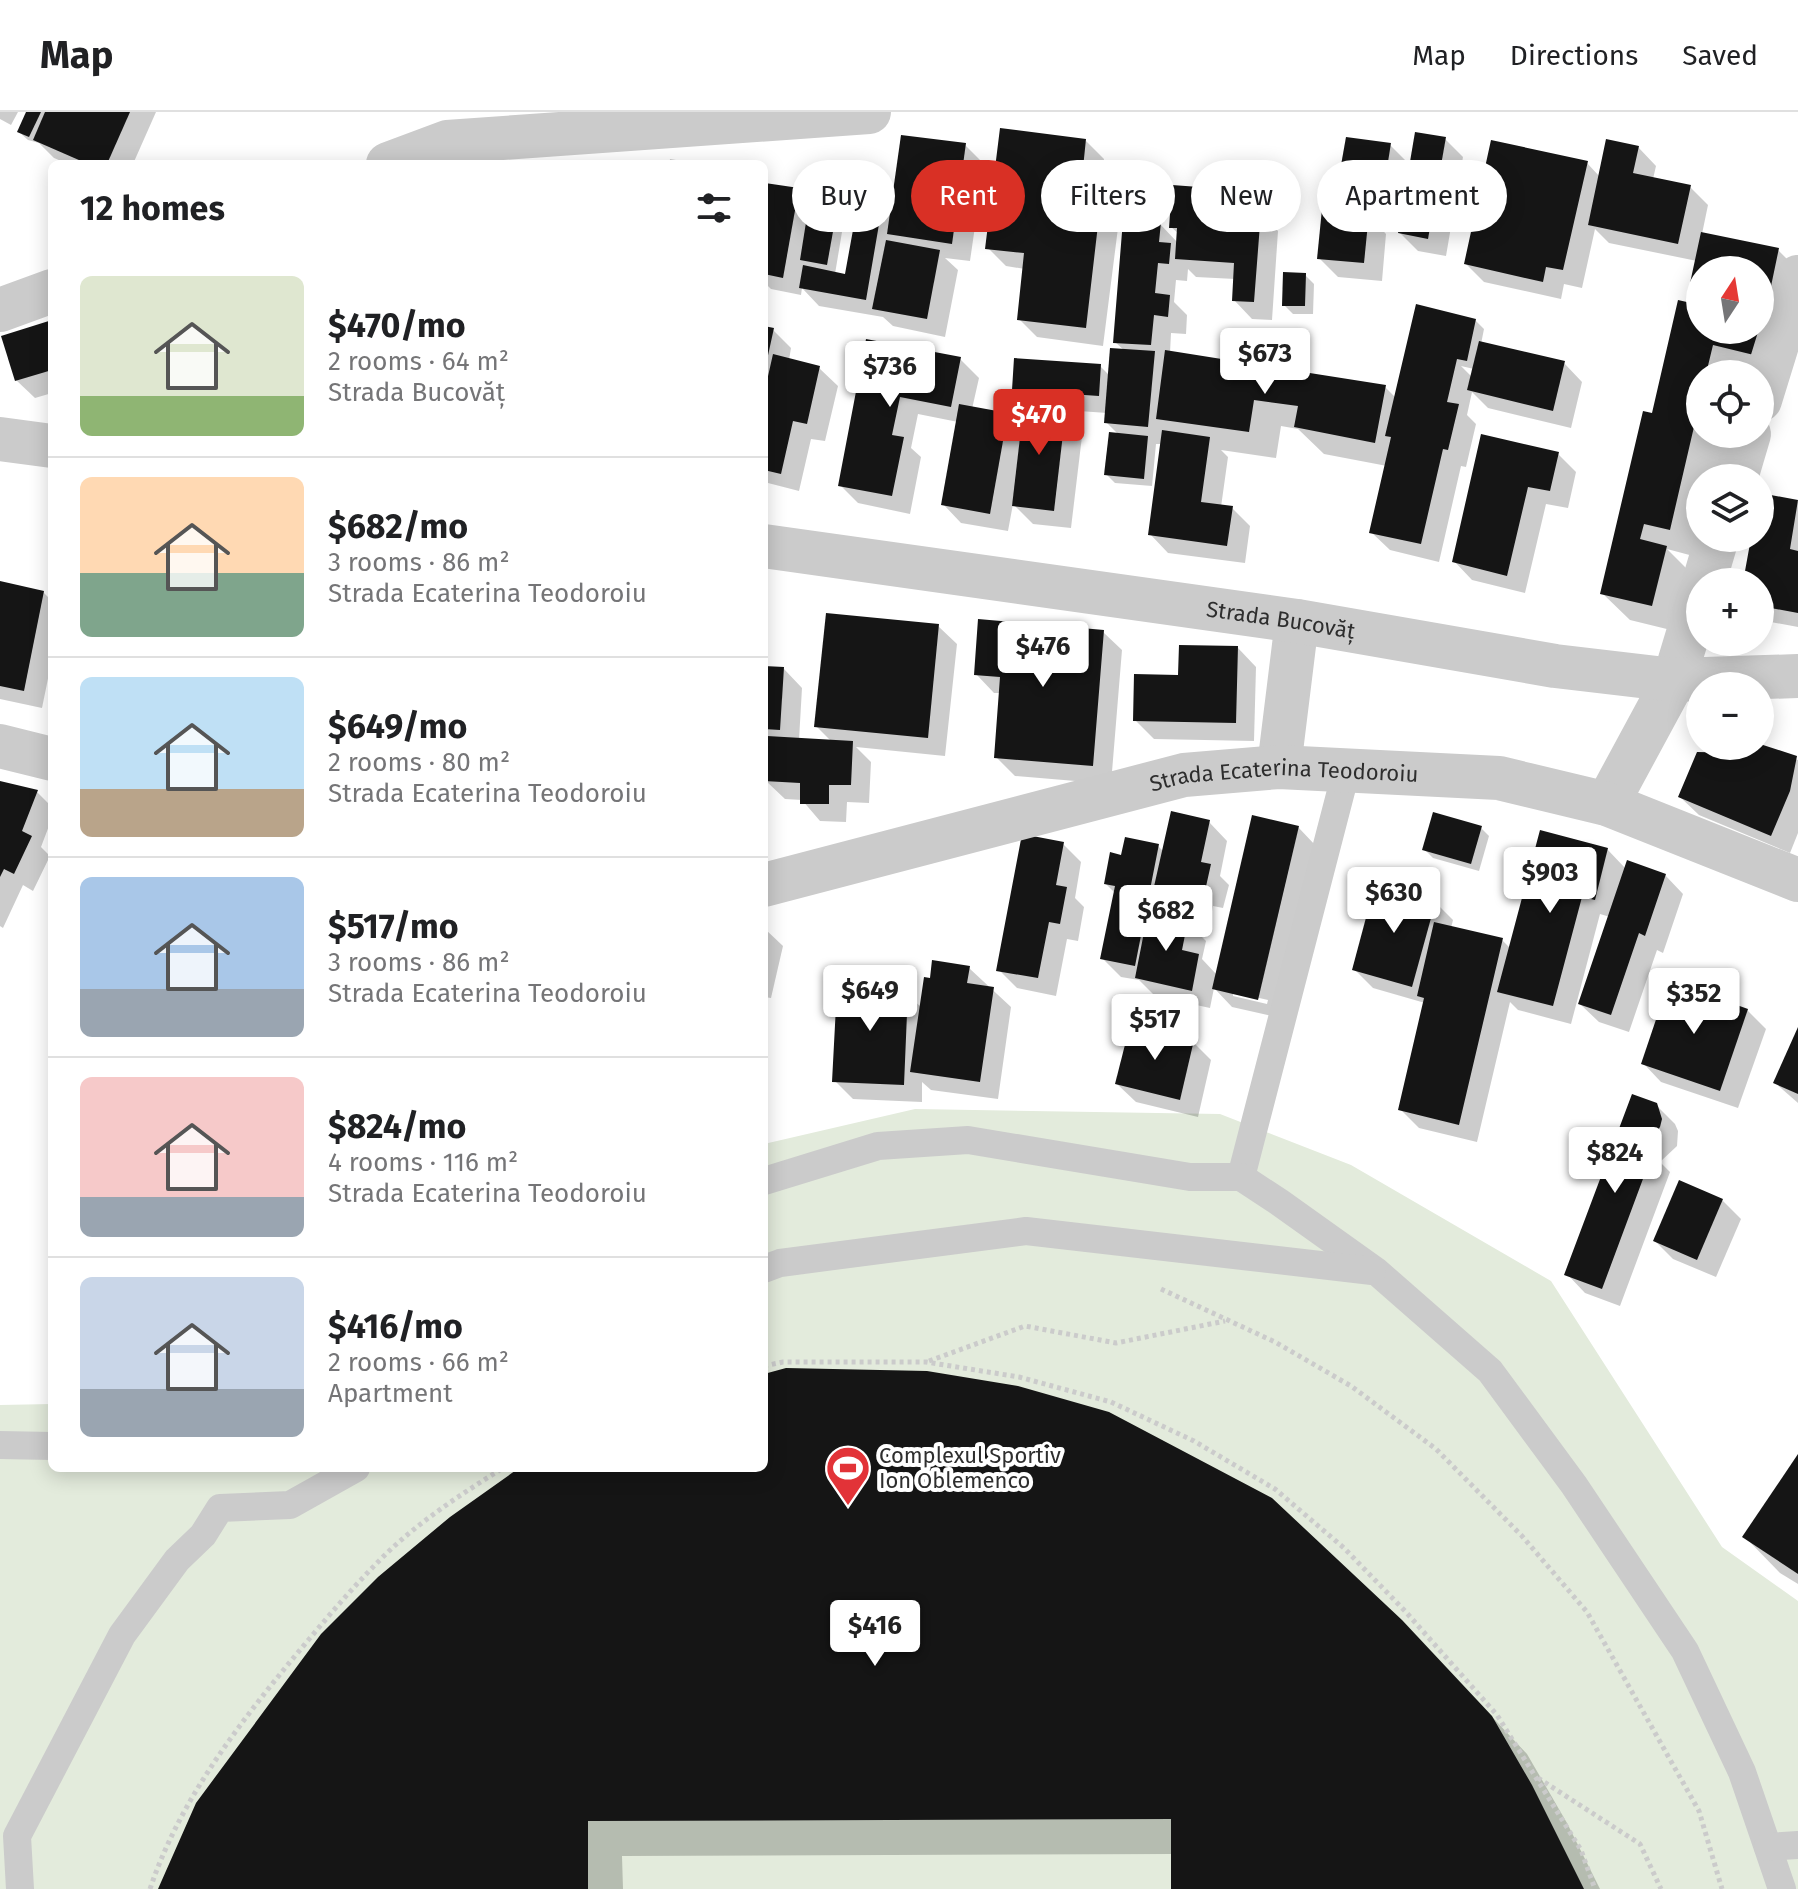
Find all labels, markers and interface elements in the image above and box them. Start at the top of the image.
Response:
text: Map [40,32,113,78]
text: Map [1412,39,1466,72]
text: Directions [1510,39,1638,72]
text: Saved [1682,39,1758,72]
chip: Buy [792,160,895,232]
chip: Rent [911,160,1025,232]
chip: Filters [1041,160,1175,232]
chip: New [1191,160,1301,232]
chip: Apartment [1317,160,1507,232]
icon: filters [692,186,736,230]
text: 12 homes [80,188,225,229]
north arrow [1686,256,1774,344]
map controls [1686,256,1774,760]
text: $470/mo [328,305,466,346]
icon: home [144,308,240,404]
pin: $673 [1218,328,1312,396]
text: $673 [1238,338,1292,369]
pin: $736 [843,341,937,409]
text: 2 rooms · 64 m² [328,346,509,377]
text: $736 [863,351,917,382]
button: locate [1686,360,1774,448]
text: Strada Bucovăț [328,377,505,408]
pin: $470 [992,389,1086,457]
text: $470 [1011,399,1067,430]
button: layers [1686,464,1774,552]
text: $682/mo [328,506,468,547]
icon: home [144,509,240,605]
text: 3 rooms · 86 m² [328,547,510,578]
button: + [1686,568,1774,656]
text: Strada Ecaterina Teodoroiu [328,578,647,609]
street label: Strada Bucovăț [1205,595,1357,644]
pin: $476 [996,621,1090,689]
text: $476 [1016,631,1070,662]
button: − [1686,672,1774,760]
text: $649/mo [328,706,467,747]
icon: home [144,709,240,805]
text: 2 rooms · 80 m² [328,747,510,778]
street label: Strada Ecaterina Teodoroiu [1147,753,1419,797]
text: Strada Ecaterina Teodoroiu [328,778,647,809]
pin: $903 [1503,847,1597,915]
text: $903 [1522,857,1578,888]
pin: $630 [1347,867,1441,935]
text: $630 [1365,877,1423,908]
pin: $682 [1119,885,1213,953]
text: $682 [1137,895,1195,926]
text: $517/mo [328,906,459,947]
icon: home [144,909,240,1005]
text: 3 rooms · 86 m² [328,947,510,978]
pin: $649 [823,965,917,1033]
pin: $352 [1647,968,1741,1036]
text: $649 [841,975,899,1006]
text: Strada Ecaterina Teodoroiu [328,978,647,1009]
text: $352 [1667,978,1721,1009]
pin: $517 [1108,994,1202,1062]
text: $517 [1130,1004,1180,1035]
text: $824/mo [328,1106,466,1147]
icon: home [144,1109,240,1205]
pin: $824 [1568,1127,1662,1195]
text: $824 [1587,1137,1643,1168]
text: 4 rooms · 116 m² [328,1147,518,1178]
text: Strada Ecaterina Teodoroiu [328,1178,647,1209]
text: $416/mo [328,1306,463,1347]
icon: home [144,1309,240,1405]
text: 2 rooms · 66 m² [328,1347,509,1378]
text: Apartment [328,1378,453,1409]
place label: Complexul Sportiv Ion Oblemenco [879,1442,1061,1494]
sports icon: Complexul Sportiv Ion Oblemenco [824,1444,872,1507]
pin: $416 [828,1600,922,1668]
text: $416 [848,1610,902,1641]

